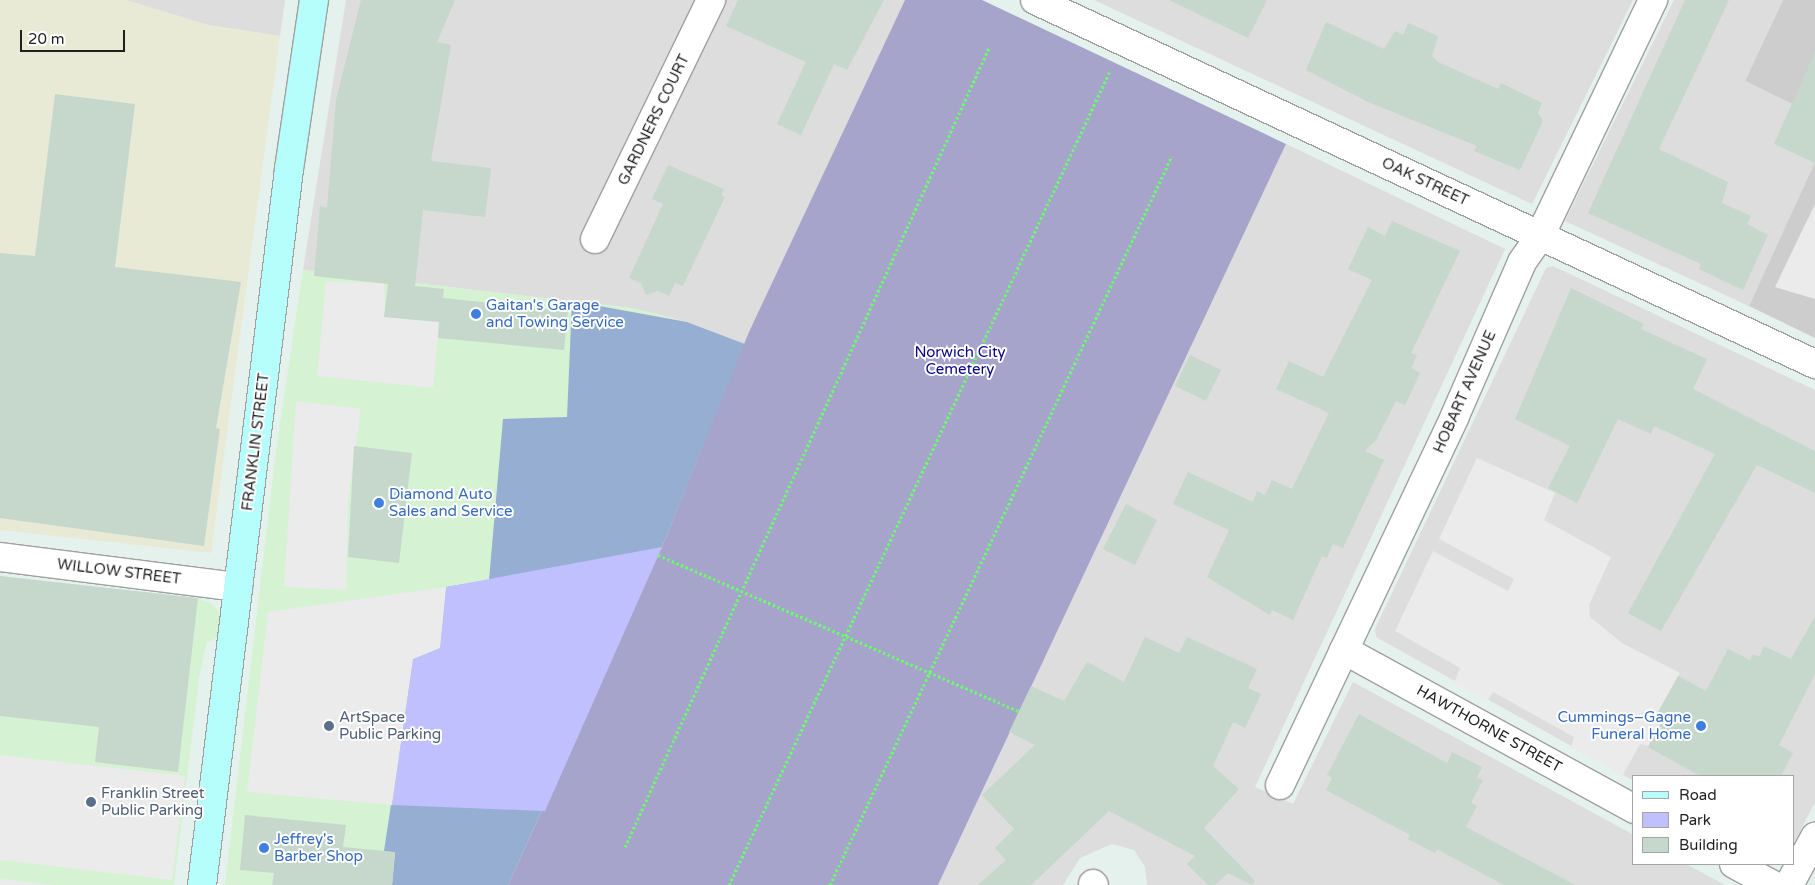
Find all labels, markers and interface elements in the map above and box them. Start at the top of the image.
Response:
scale bar [22,20,128,52]
text: 20 m [28,30,65,48]
street label: GARDNERS COURT [614,52,694,188]
street label: OAK STREET [1379,154,1471,210]
place label: Gaitan's Garage and Towing Service [486,296,624,331]
marker: Gaitan's Garage and Towing Service [470,308,482,320]
street label: HOBART AVENUE [1430,328,1500,456]
park label: Norwich City Cemetery [914,343,1006,378]
street label: FRANKLIN STREET [239,372,273,512]
place label: Diamond Auto Sales and Service [389,485,513,520]
marker: Diamond Auto Sales and Service [373,497,385,509]
street label: WILLOW STREET [56,555,182,589]
street label: HAWTHORNE STREET [1413,682,1565,776]
place label: ArtSpace Public Parking [339,708,441,743]
place label: Cummings–Gagne Funeral Home [1557,708,1691,743]
marker: ArtSpace Public Parking [323,720,335,732]
marker: Cummings–Gagne Funeral Home [1695,720,1707,732]
legend [1632,775,1795,865]
place label: Franklin Street Public Parking [101,784,205,819]
text: Road [1679,786,1717,804]
marker: Franklin Street Public Parking [85,796,97,808]
text: Park [1679,811,1711,829]
place label: Jeffrey's Barber Shop [274,830,363,865]
text: Building [1679,836,1738,854]
marker: Jeffrey's Barber Shop [258,842,270,854]

